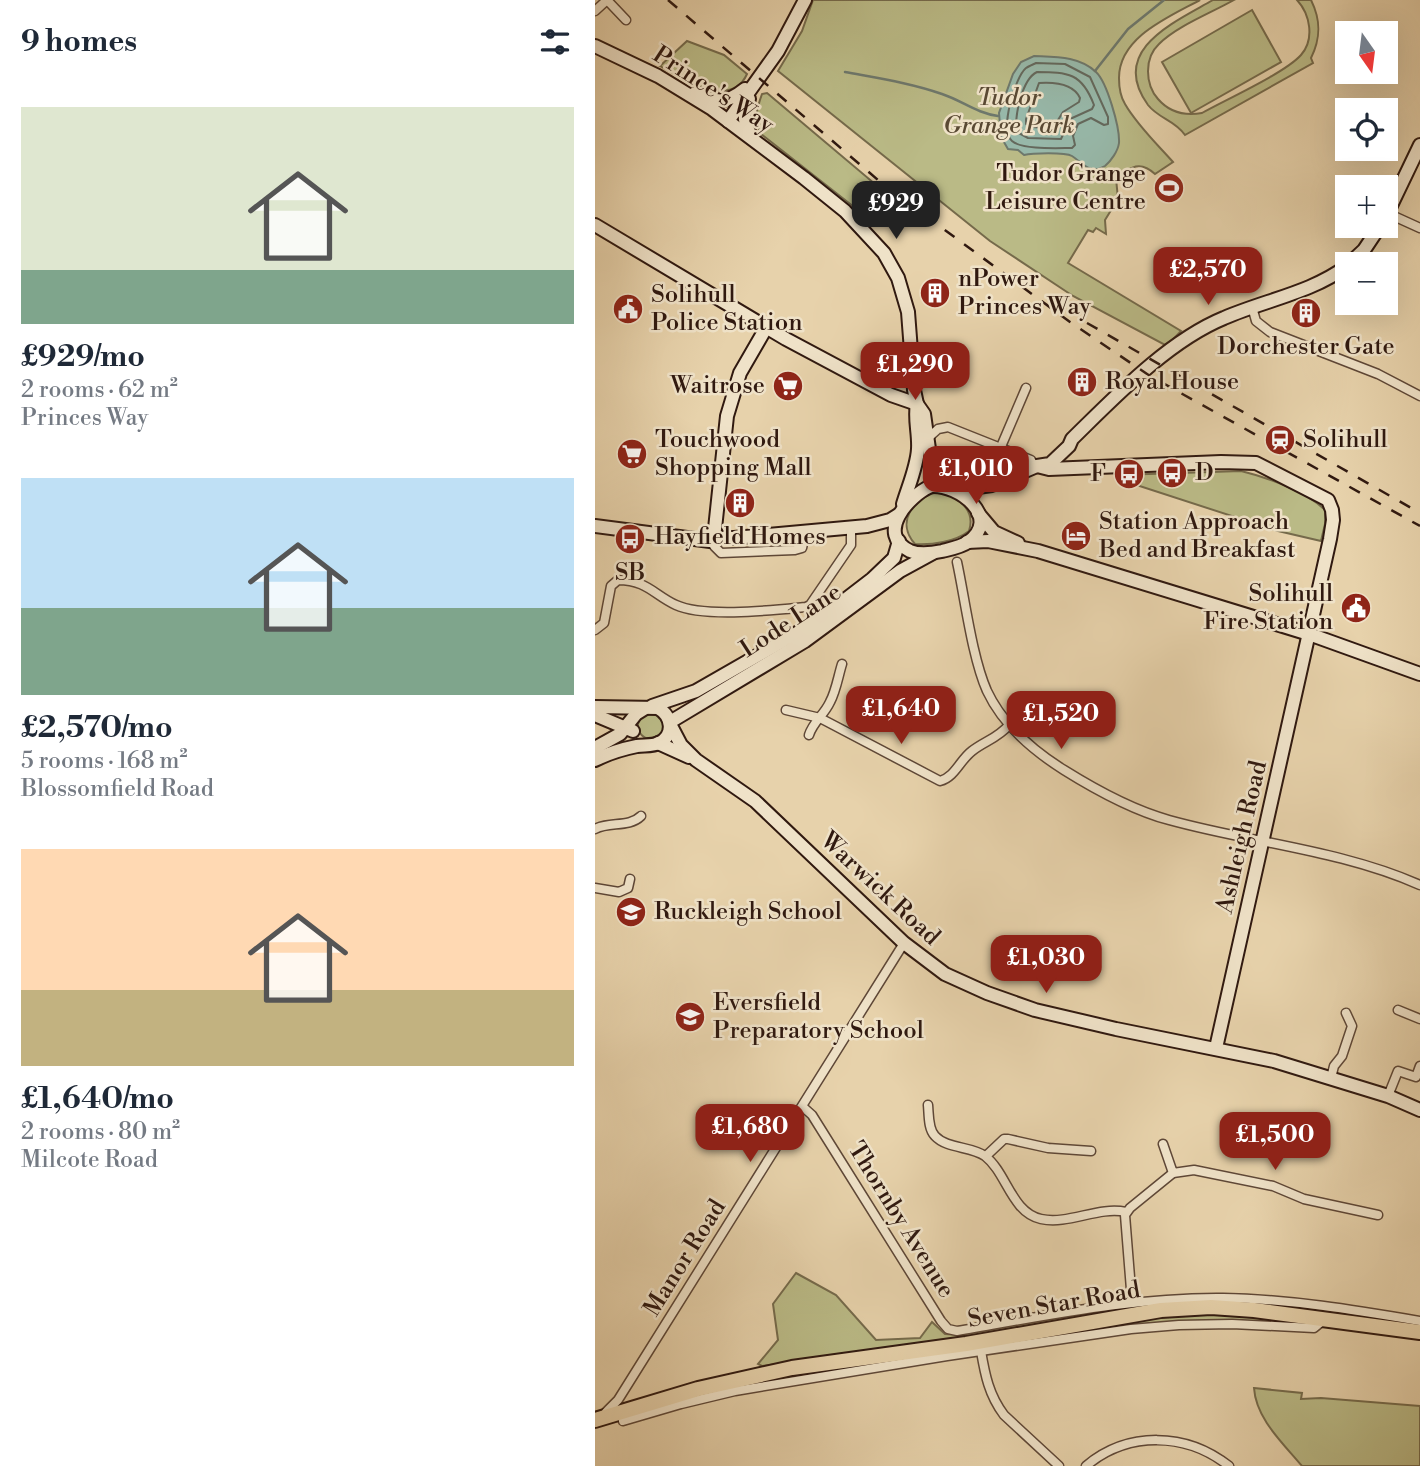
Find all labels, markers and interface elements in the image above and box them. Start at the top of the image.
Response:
north arrow [1335,21,1398,84]
map controls [1335,21,1398,315]
text: 9 homes [21,23,137,61]
icon: filters [536,23,574,61]
street label: Prince's Way [647,40,779,140]
park label: Tudor Grange Park [943,83,1075,141]
button: locate [1335,98,1398,161]
icon: home [235,153,361,279]
place label: Tudor Grange Leisure Centre [985,159,1146,217]
sports icon: Tudor Grange Leisure Centre [1152,171,1186,205]
button: + [1335,175,1398,238]
pin: £929 [855,182,937,241]
text: £929 [868,190,924,218]
pin: £2,570 [1151,247,1265,307]
button: − [1335,252,1398,315]
text: £2,570 [1169,256,1247,284]
place label: nPower Princes Way [958,264,1091,322]
building icon: nPower Princes Way [918,276,952,310]
place label: Solihull Police Station [651,280,803,338]
public building icon: Solihull Police Station [611,292,645,326]
building icon: Dorchester Gate [1289,296,1323,330]
place label: Dorchester Gate [1217,332,1395,362]
text: £929/mo [21,338,145,376]
pin: £1,290 [858,342,972,402]
text: £1,290 [877,351,953,379]
building icon: Royal House [1065,365,1099,399]
place label: Royal House [1105,367,1239,397]
supermarket icon: Waitrose [771,369,805,403]
place label: Waitrose [669,371,765,401]
text: 2 rooms · 62 m² [21,376,178,404]
text: Princes Way [21,404,149,432]
station icon: Solihull [1263,423,1297,457]
place label: Touchwood Shopping Mall [655,425,811,483]
place label: Solihull [1303,425,1387,455]
supermarket icon: Touchwood Shopping Mall [615,437,649,471]
pin: £1,010 [919,447,1033,506]
text: £1,010 [939,455,1013,483]
bus stop icon: D [1155,456,1189,490]
bus stop icon: F [1112,457,1146,491]
place label: D [1195,458,1214,488]
place label: F [1090,459,1106,489]
building icon: Hayfield Homes [723,486,757,520]
place label: Station Approach Bed and Breakfast [1098,507,1296,565]
hotel icon: Station Approach Bed and Breakfast [1059,519,1093,553]
bus stop icon: SB [613,522,647,556]
place label: Hayfield Homes [654,522,826,552]
icon: home [235,524,361,650]
place label: SB [615,558,645,588]
street label: Lode Lane [735,577,847,665]
place label: Solihull Fire Station [1203,579,1333,637]
public building icon: Solihull Fire Station [1339,591,1373,625]
pin: £1,640 [844,686,958,746]
pin: £1,520 [1004,692,1118,751]
text: £1,640 [862,695,940,723]
text: £1,520 [1023,700,1099,728]
text: £2,570/mo [21,709,173,747]
text: 5 rooms · 168 m² [21,747,188,775]
street label: Ashleigh Road [1210,757,1274,917]
text: Blossomfield Road [21,775,214,803]
street label: Warwick Road [813,825,947,953]
icon: home [235,895,361,1021]
school or university icon: Ruckleigh School [614,895,648,929]
place label: Ruckleigh School [654,897,842,927]
pin: £1,030 [989,936,1103,995]
text: £1,030 [1007,944,1085,972]
place label: Eversfield Preparatory School [713,988,924,1046]
school or university icon: Eversfield Preparatory School [673,1000,707,1034]
text: £1,640/mo [21,1080,174,1118]
pin: £1,680 [693,1104,807,1164]
pin: £1,500 [1218,1112,1332,1172]
text: £1,680 [711,1113,789,1141]
text: 2 rooms · 80 m² [21,1118,180,1146]
text: £1,500 [1236,1121,1314,1149]
street label: Thornby Avenue [841,1136,961,1304]
text: Milcote Road [21,1146,158,1174]
street label: Manor Road [637,1194,733,1322]
street label: Seven Star Road [965,1275,1143,1335]

